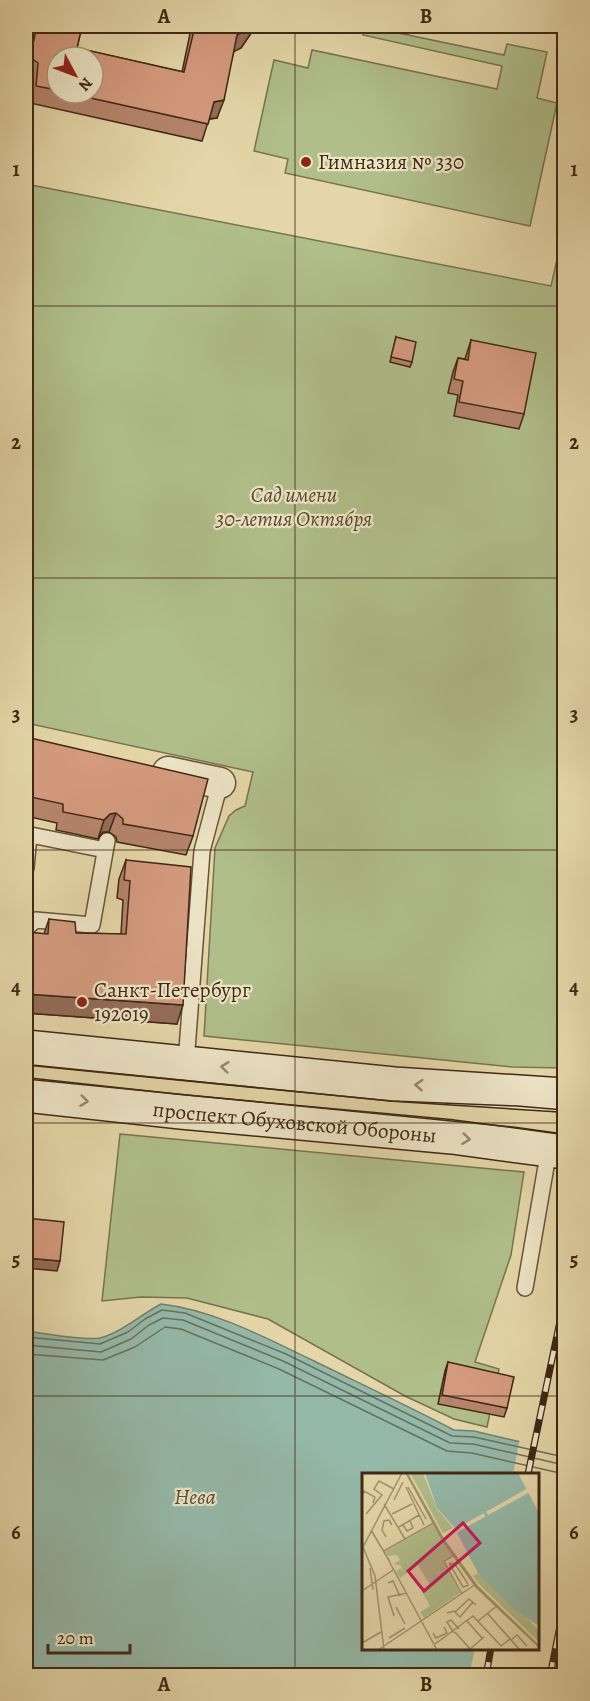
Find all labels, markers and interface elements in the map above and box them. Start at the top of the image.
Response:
text: A [157,3,171,30]
text: B [420,3,432,30]
north arrow [45,45,105,105]
text: N [73,73,98,96]
place label: Гимназия № 330 [318,148,464,176]
marker: Гимназия № 330 [299,155,313,169]
text: 1 [12,156,20,183]
text: 1 [570,156,578,183]
text: 2 [11,429,21,456]
text: 2 [569,429,579,456]
park label: Сад имени 30-летия Октября [215,481,372,533]
text: 3 [12,701,20,728]
text: 3 [570,701,578,728]
text: 4 [11,974,21,1001]
text: 4 [569,974,579,1001]
place label: Санкт-Петербург 192019 [94,976,251,1028]
marker: Санкт-Петербург 192019 [75,995,89,1009]
one-way arrow [220,1061,230,1074]
one-way arrow [415,1079,424,1092]
one-way arrow [79,1094,88,1107]
street label: проспект Обуховской Обороны [151,1095,438,1150]
one-way arrow [461,1132,470,1145]
text: 5 [12,1246,20,1273]
text: 5 [570,1246,578,1273]
inset map [362,1473,539,1650]
water label: Нева [174,1482,216,1512]
text: 6 [11,1519,21,1546]
text: 6 [569,1519,579,1546]
scale bar [48,1617,130,1655]
text: 20 m [57,1626,94,1650]
text: A [157,1671,171,1698]
text: B [420,1671,432,1698]

